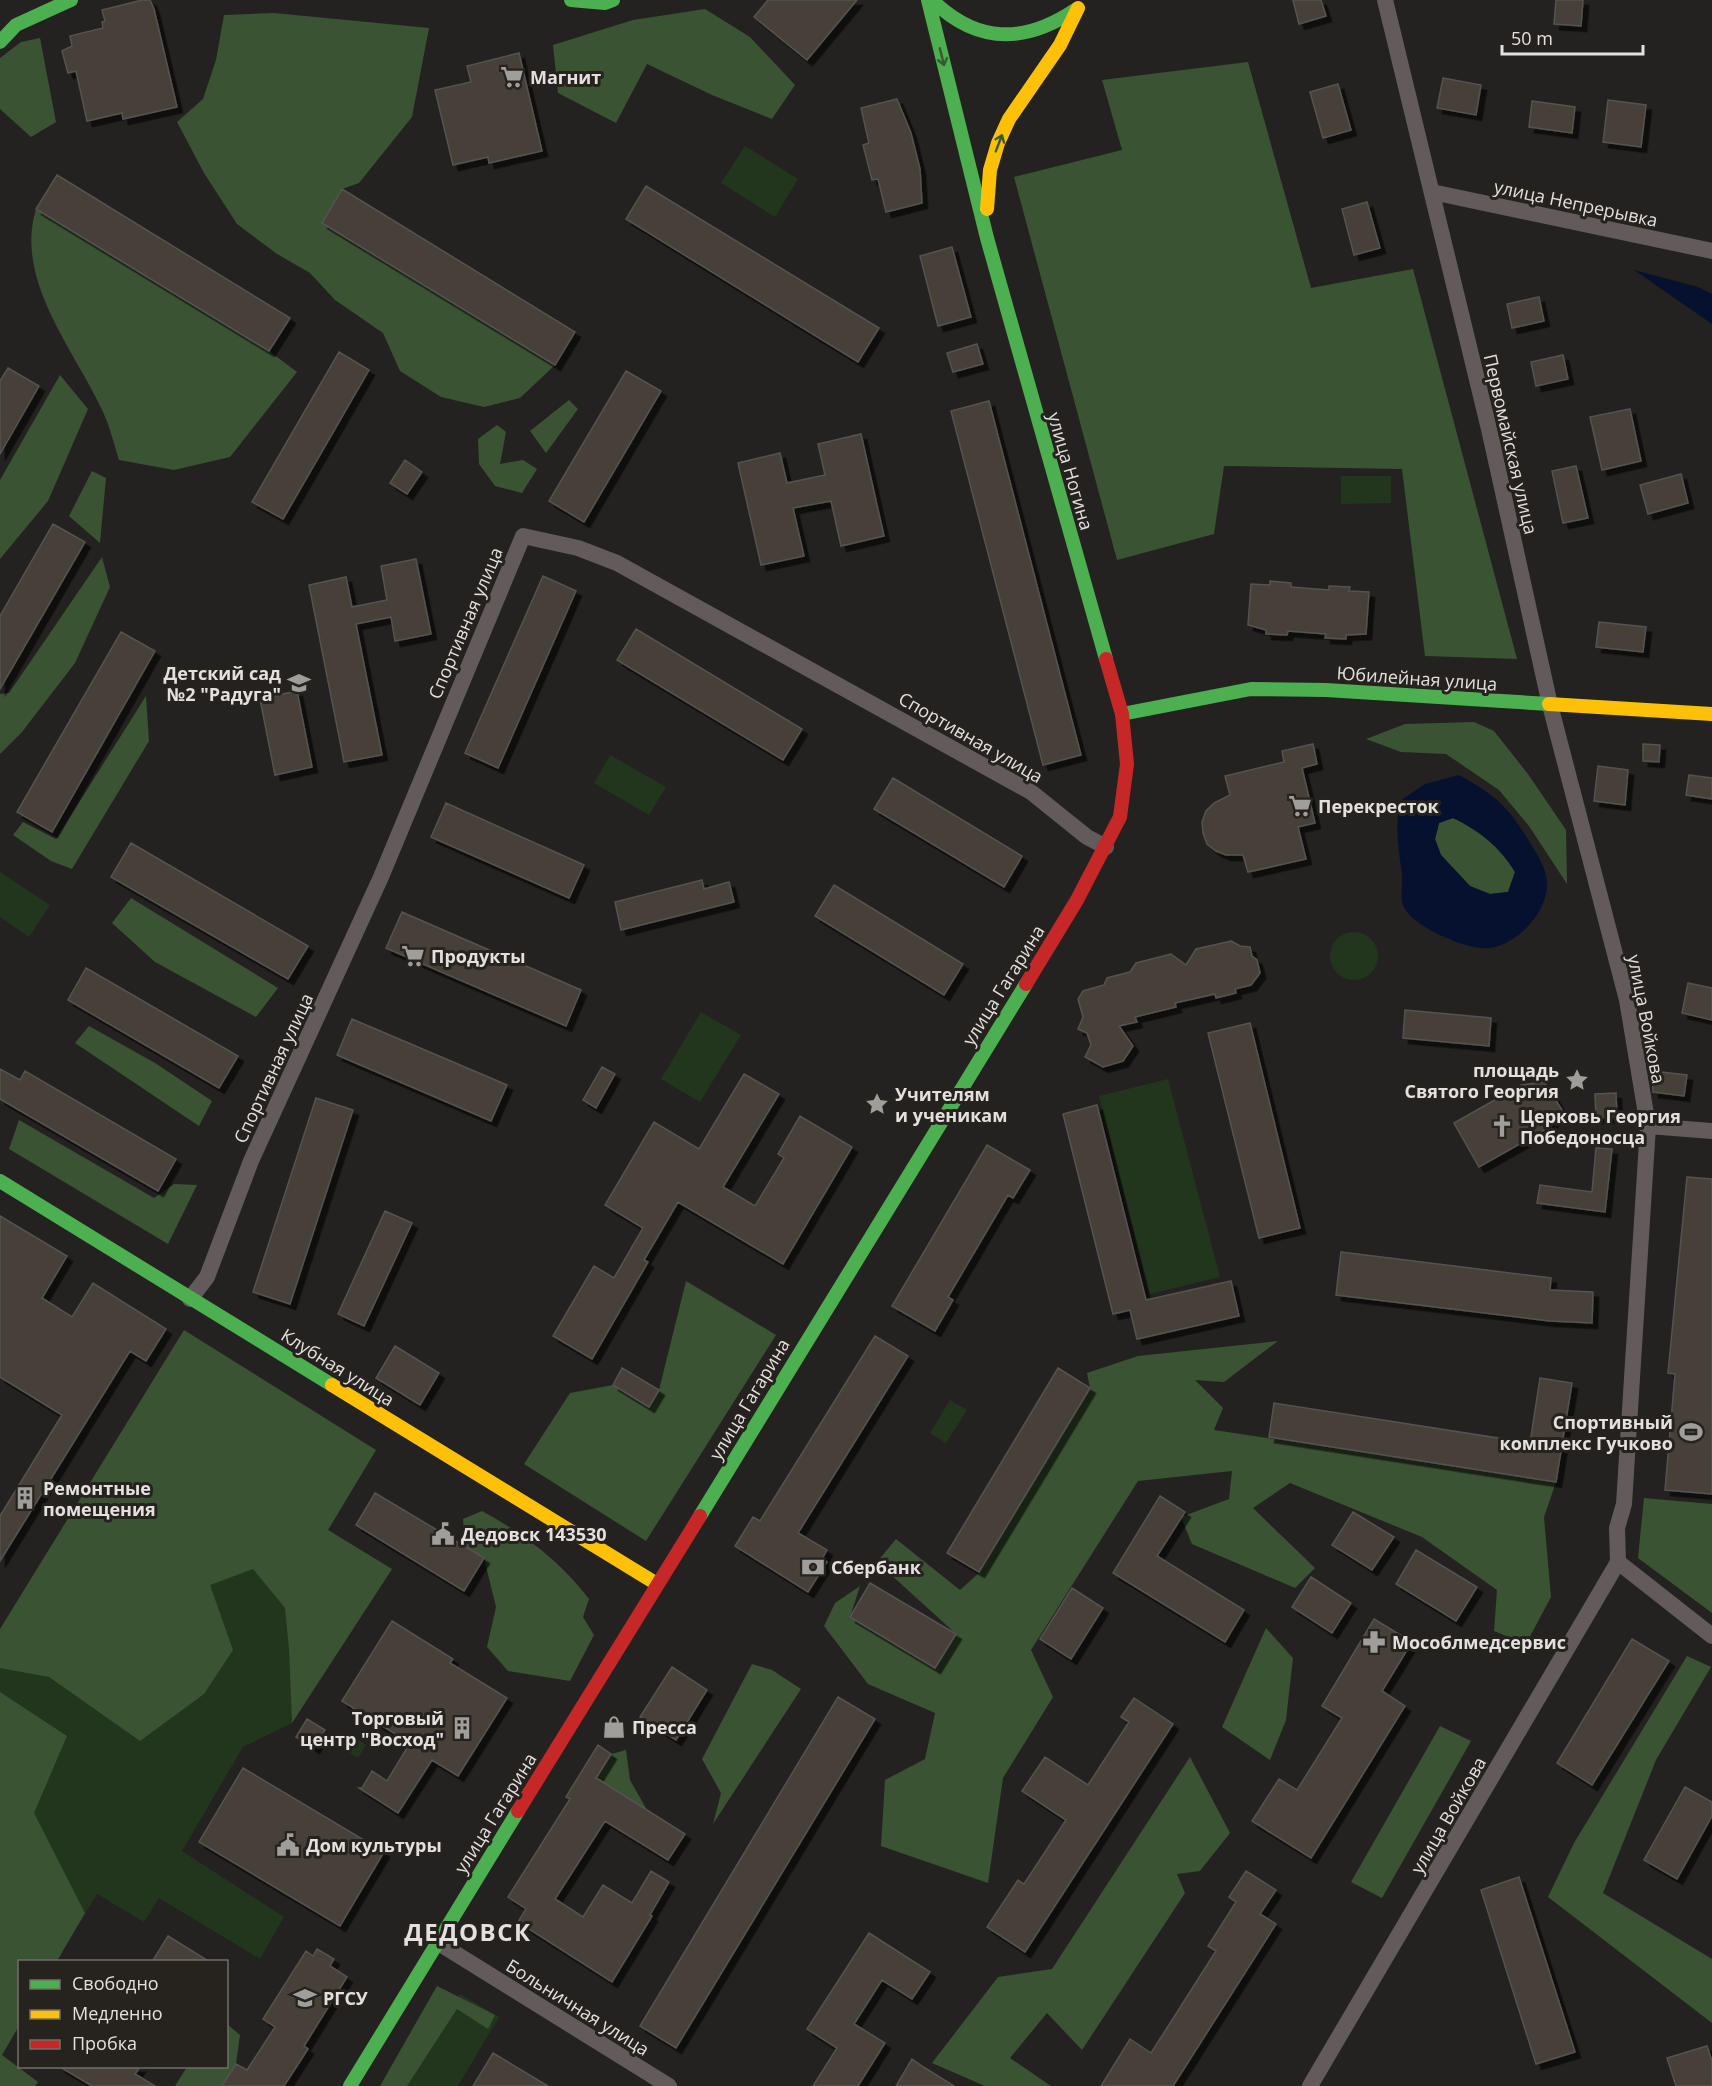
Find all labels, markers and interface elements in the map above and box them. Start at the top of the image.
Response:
scale bar [1502,18,1643,56]
text: 50 m [1511,26,1553,50]
one-way arrow [936,47,948,66]
supermarket icon: Магнит [499,64,525,90]
place label: Магнит [530,65,601,89]
one-way arrow [994,134,1005,153]
street label: улица Непрерывка [1492,174,1660,232]
street label: Первомайская улица [1479,351,1543,537]
street label: улица Ногина [1043,409,1099,533]
street label: Спортивная улица [422,543,508,703]
street label: Юбилейная улица [1336,660,1498,696]
place label: Детский сад №2 "Радуга" [164,661,281,706]
school or university icon: Детский сад №2 "Радуга" [286,670,312,696]
street label: Спортивная улица [895,686,1047,788]
supermarket icon: Перекресток [1287,793,1313,819]
place label: Перекресток [1318,794,1440,818]
street label: улица Гагарина [956,920,1050,1050]
supermarket icon: Продукты [400,943,426,969]
place label: Продукты [431,944,526,968]
street label: улица Войкова [1623,952,1671,1086]
street label: Спортивная улица [228,989,318,1147]
place label: площадь Святого Георгия [1405,1058,1559,1103]
place icon: площадь Святого Георгия [1564,1067,1590,1093]
place label: Учителям и ученикам [895,1082,1007,1127]
place icon: Учителям и ученикам [864,1091,890,1117]
place label: Церковь Георгия Победоносца [1520,1104,1681,1149]
church icon: Церковь Георгия Победоносца [1489,1113,1515,1139]
street label: Клубная улица [277,1323,399,1411]
street label: улица Гагарина [703,1334,795,1464]
place label: Спортивный комплекс Гучково [1500,1410,1673,1455]
sports icon: Спортивный комплекс Гучково [1678,1419,1704,1445]
place label: Ремонтные помещения [43,1476,156,1521]
building icon: Ремонтные помещения [12,1485,38,1511]
public building icon: Дедовск 143530 [430,1521,456,1547]
place label: Дедовск 143530 [461,1522,607,1546]
bank icon: Сбербанк [800,1554,826,1580]
place label: Сбербанк [831,1555,922,1579]
pharmacy icon: Мособлмедсервис [1361,1629,1387,1655]
place label: Мособлмедсервис [1392,1630,1566,1654]
place label: Торговый центр "Восход" [300,1706,444,1751]
shop icon: Пресса [601,1714,627,1740]
building icon: Торговый центр "Восход" [449,1715,475,1741]
place label: Пресса [632,1715,697,1739]
street label: улица Гагарина [448,1748,542,1878]
street label: улица Войкова [1405,1752,1491,1878]
public building icon: Дом культуры [275,1832,301,1858]
place label: Дом культуры [306,1833,442,1857]
district label: ДЕДОВСК [404,1915,532,1948]
street label: Больничная улица [502,1953,654,2061]
legend [18,1960,228,2068]
text: Свободно [72,1971,159,1995]
school or university icon: РГСУ [292,1985,318,2011]
place label: РГСУ [323,1986,368,2010]
text: Медленно [72,2001,163,2025]
text: Пробка [72,2031,137,2055]

